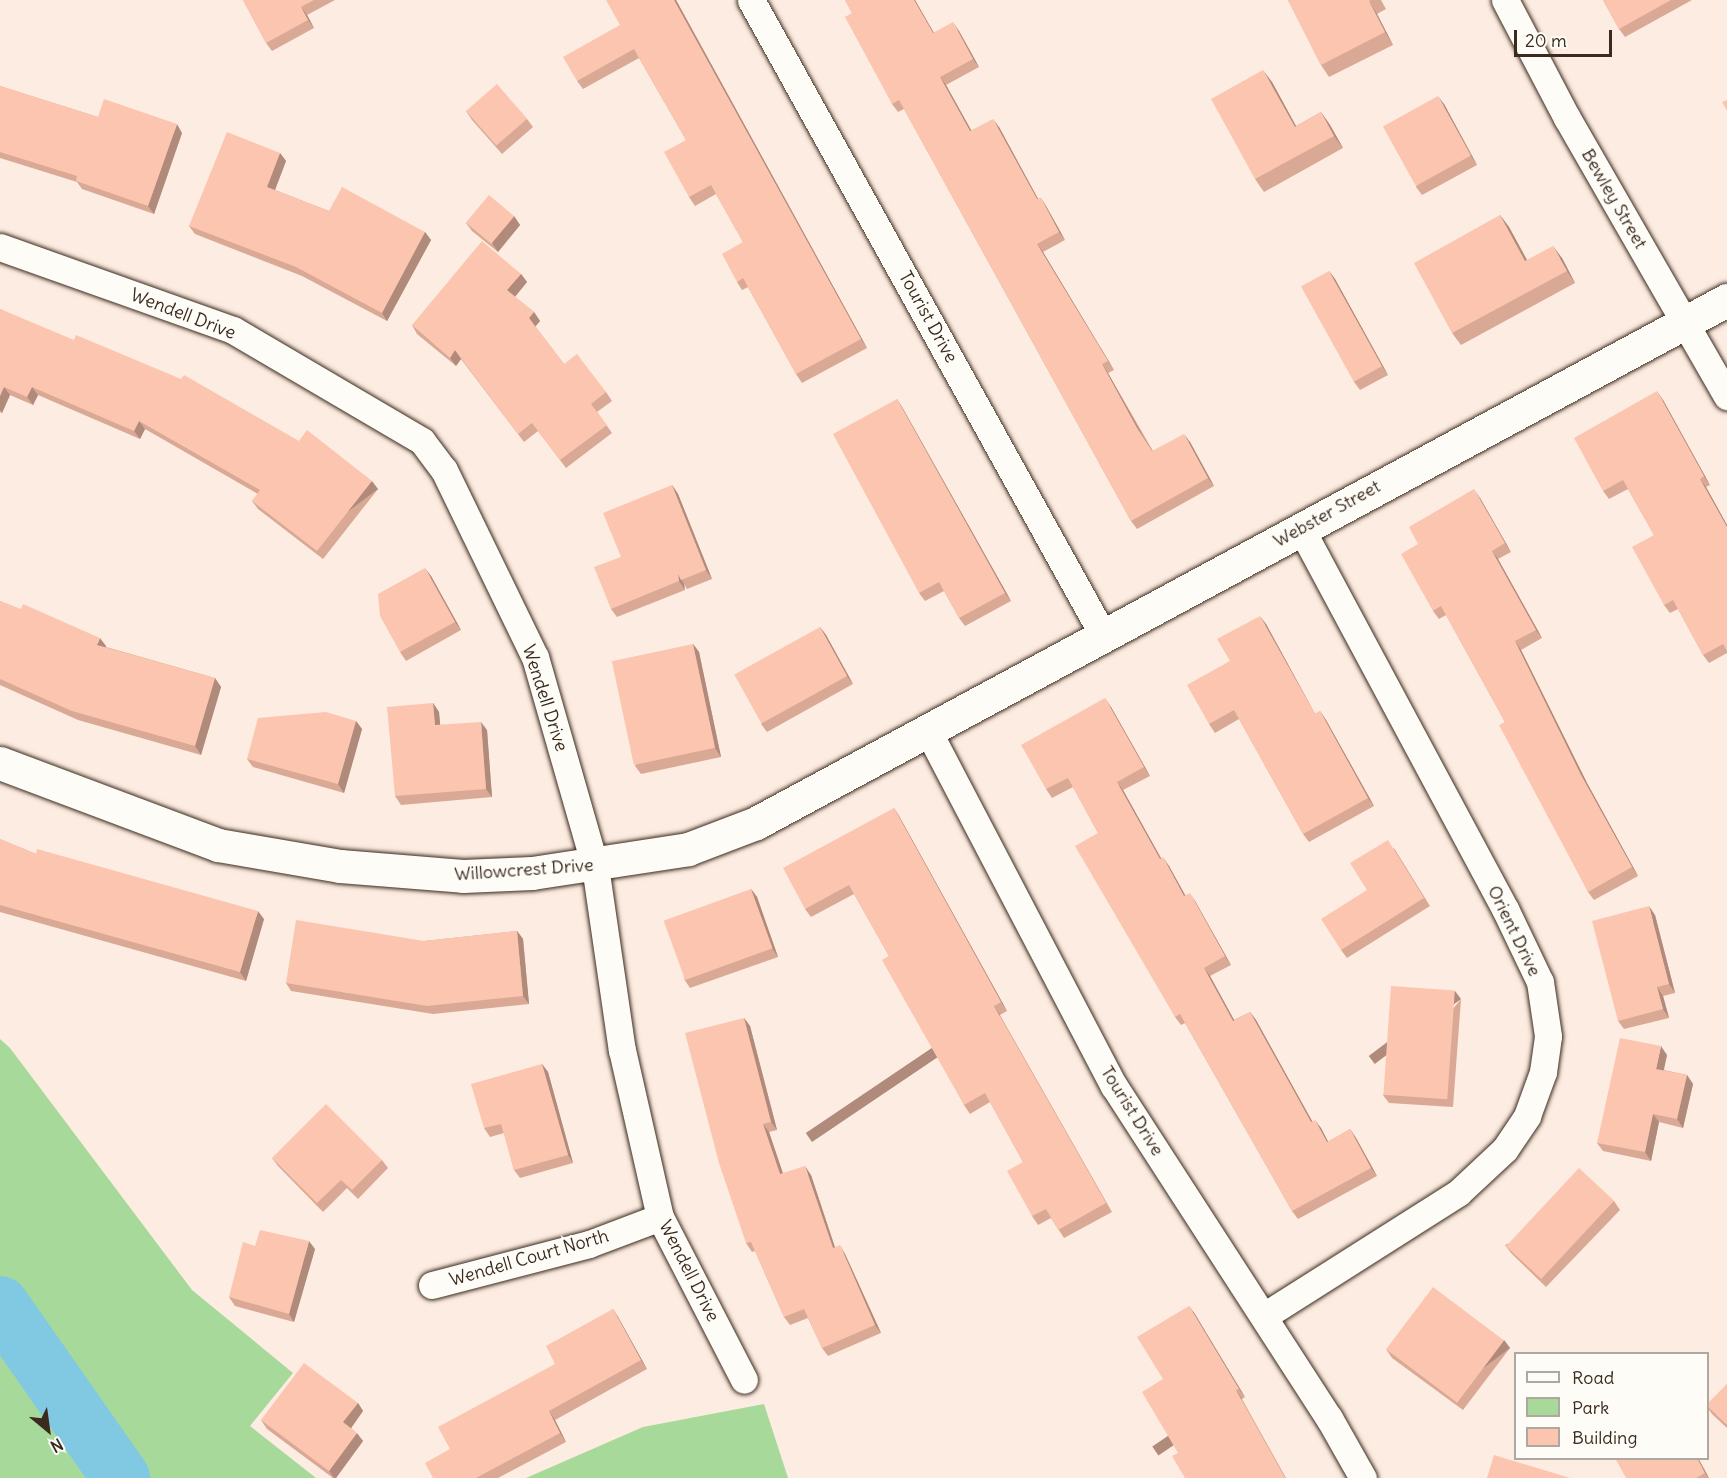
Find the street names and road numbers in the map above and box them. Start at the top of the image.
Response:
street label: Bewley Street [1577,145,1651,253]
street label: Tourist Drive [894,267,962,367]
street label: Wendell Drive [127,284,239,344]
street label: Webster Street [1270,476,1384,552]
street label: Wendell Drive [518,642,572,754]
street label: Willowcrest Drive [454,854,594,886]
street label: Orient Drive [1483,882,1545,980]
street label: Tourist Drive [1096,1062,1168,1160]
street label: Wendell Drive [654,1217,724,1325]
street label: Wendell Court North [447,1225,611,1291]

